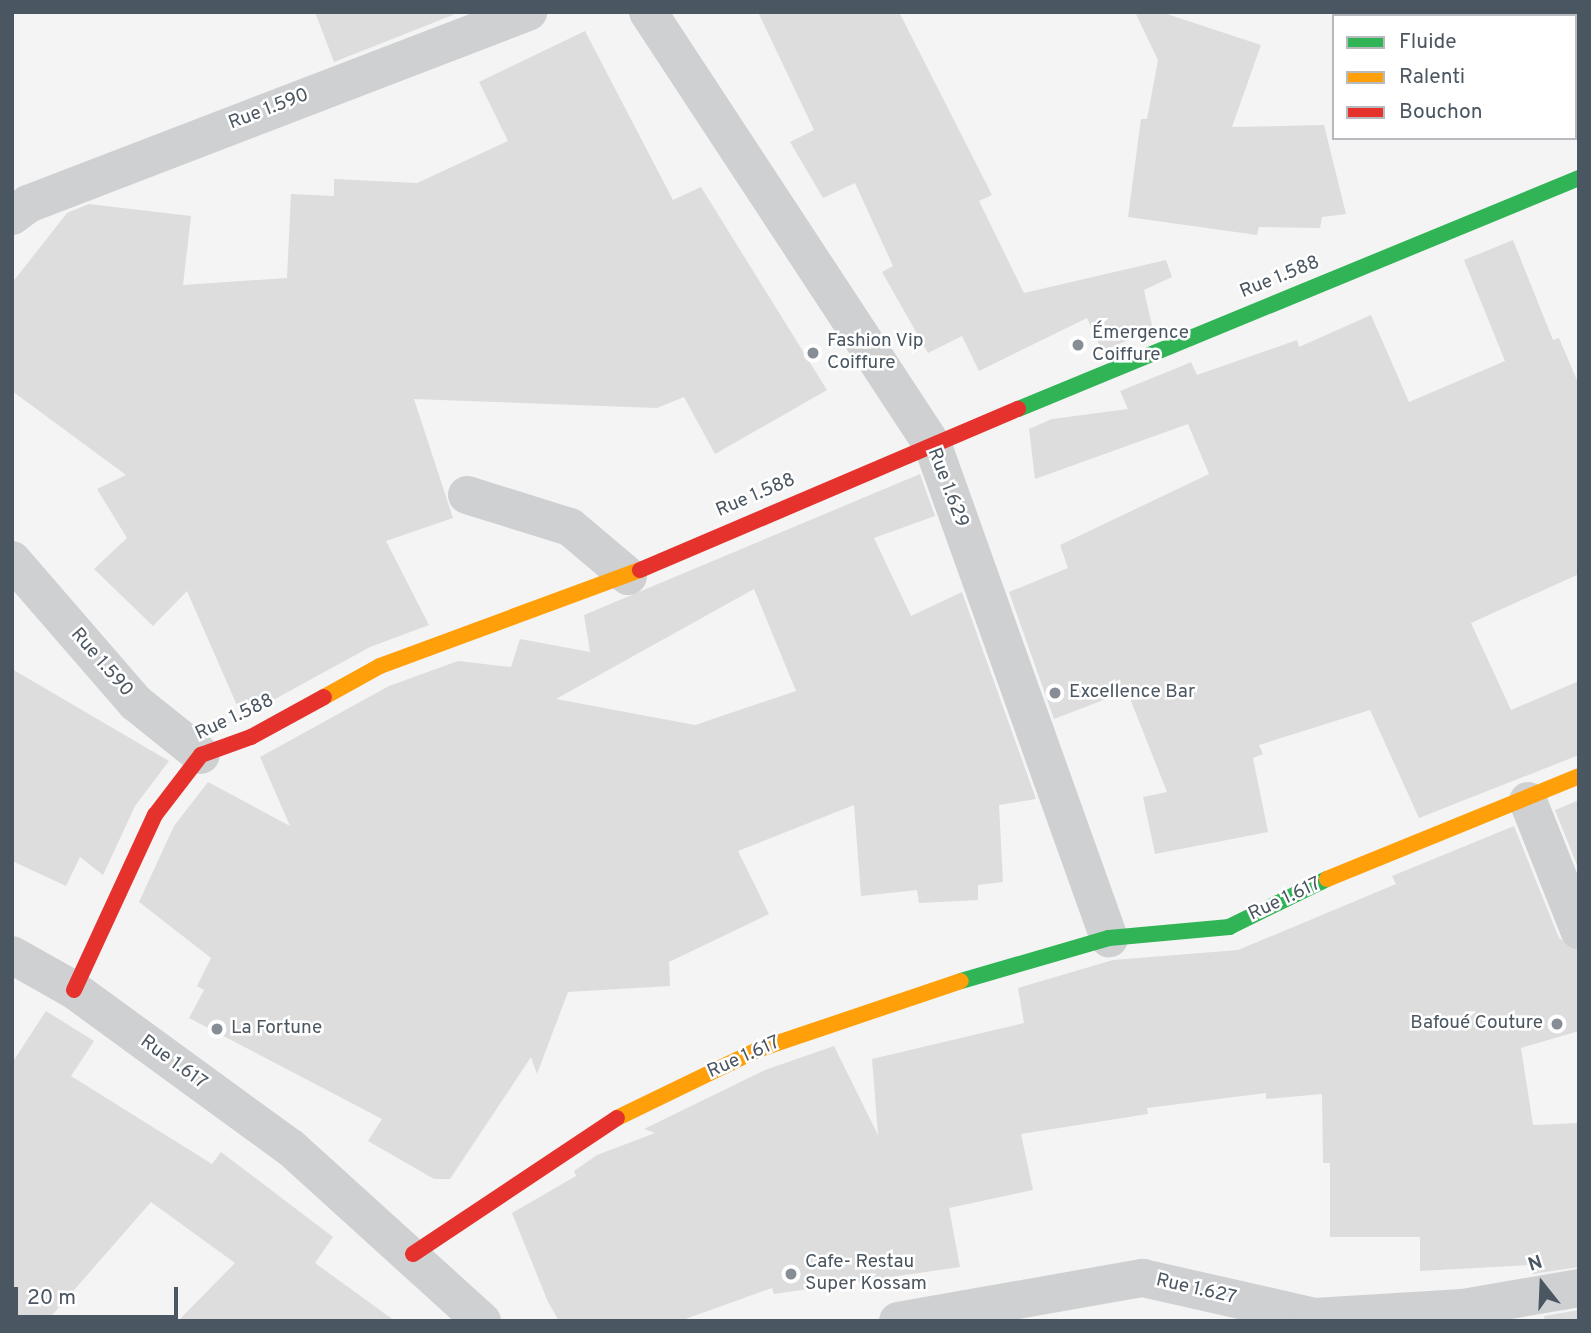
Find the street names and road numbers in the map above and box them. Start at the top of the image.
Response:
street label: Rue 1.590 [226,84,312,136]
street label: Rue 1.588 [1237,252,1323,304]
street label: Rue 1.629 [921,445,973,531]
street label: Rue 1.588 [713,469,799,523]
street label: Rue 1.590 [65,624,137,702]
street label: Rue 1.588 [192,690,278,746]
street label: Rue 1.617 [1245,873,1325,927]
street label: Rue 1.617 [135,1031,211,1095]
street label: Rue 1.617 [704,1032,784,1084]
street label: Rue 1.627 [1154,1270,1238,1310]

